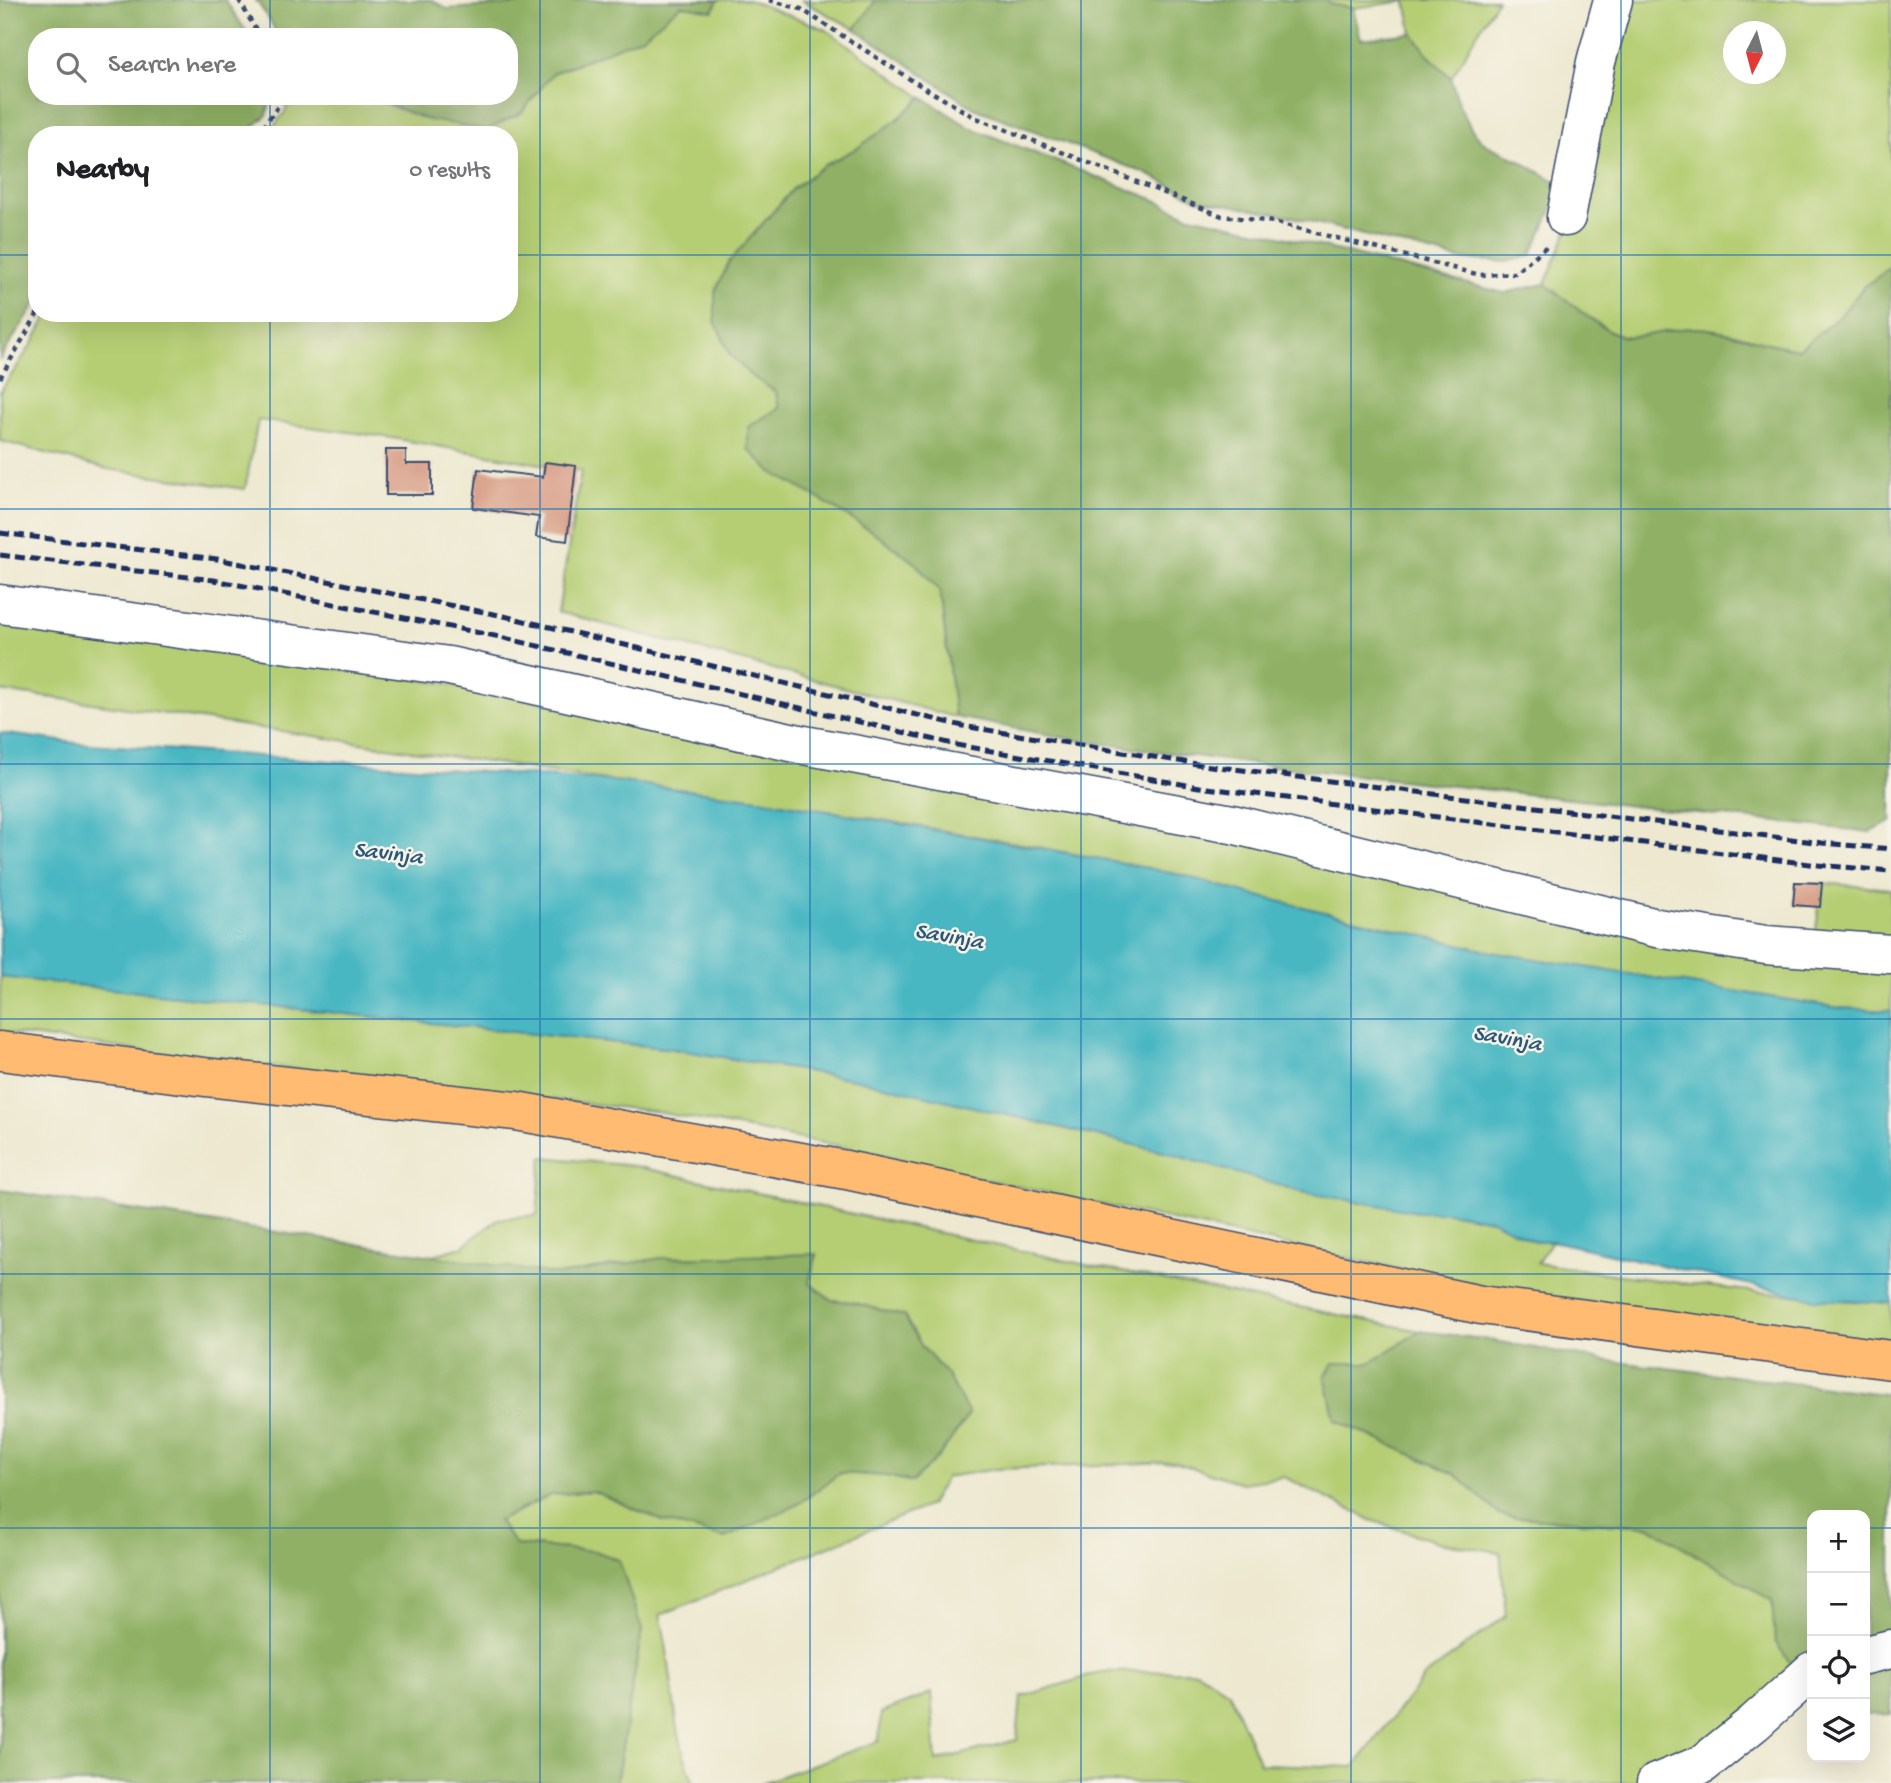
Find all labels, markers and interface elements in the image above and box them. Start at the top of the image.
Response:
north arrow [1723,21,1786,84]
search box [28,28,518,105]
icon: search [52,48,90,86]
text: Search here [108,51,236,82]
text: Nearby [56,154,149,189]
text: 0 results [409,158,490,185]
water label: Savinja [352,837,425,873]
water label: Savinja [913,919,987,957]
water label: Savinja [1471,1021,1545,1059]
map controls [1807,1510,1870,1762]
button: + [1807,1510,1870,1573]
button: − [1807,1573,1870,1636]
button: locate [1807,1636,1870,1699]
button: layers [1807,1699,1870,1762]

